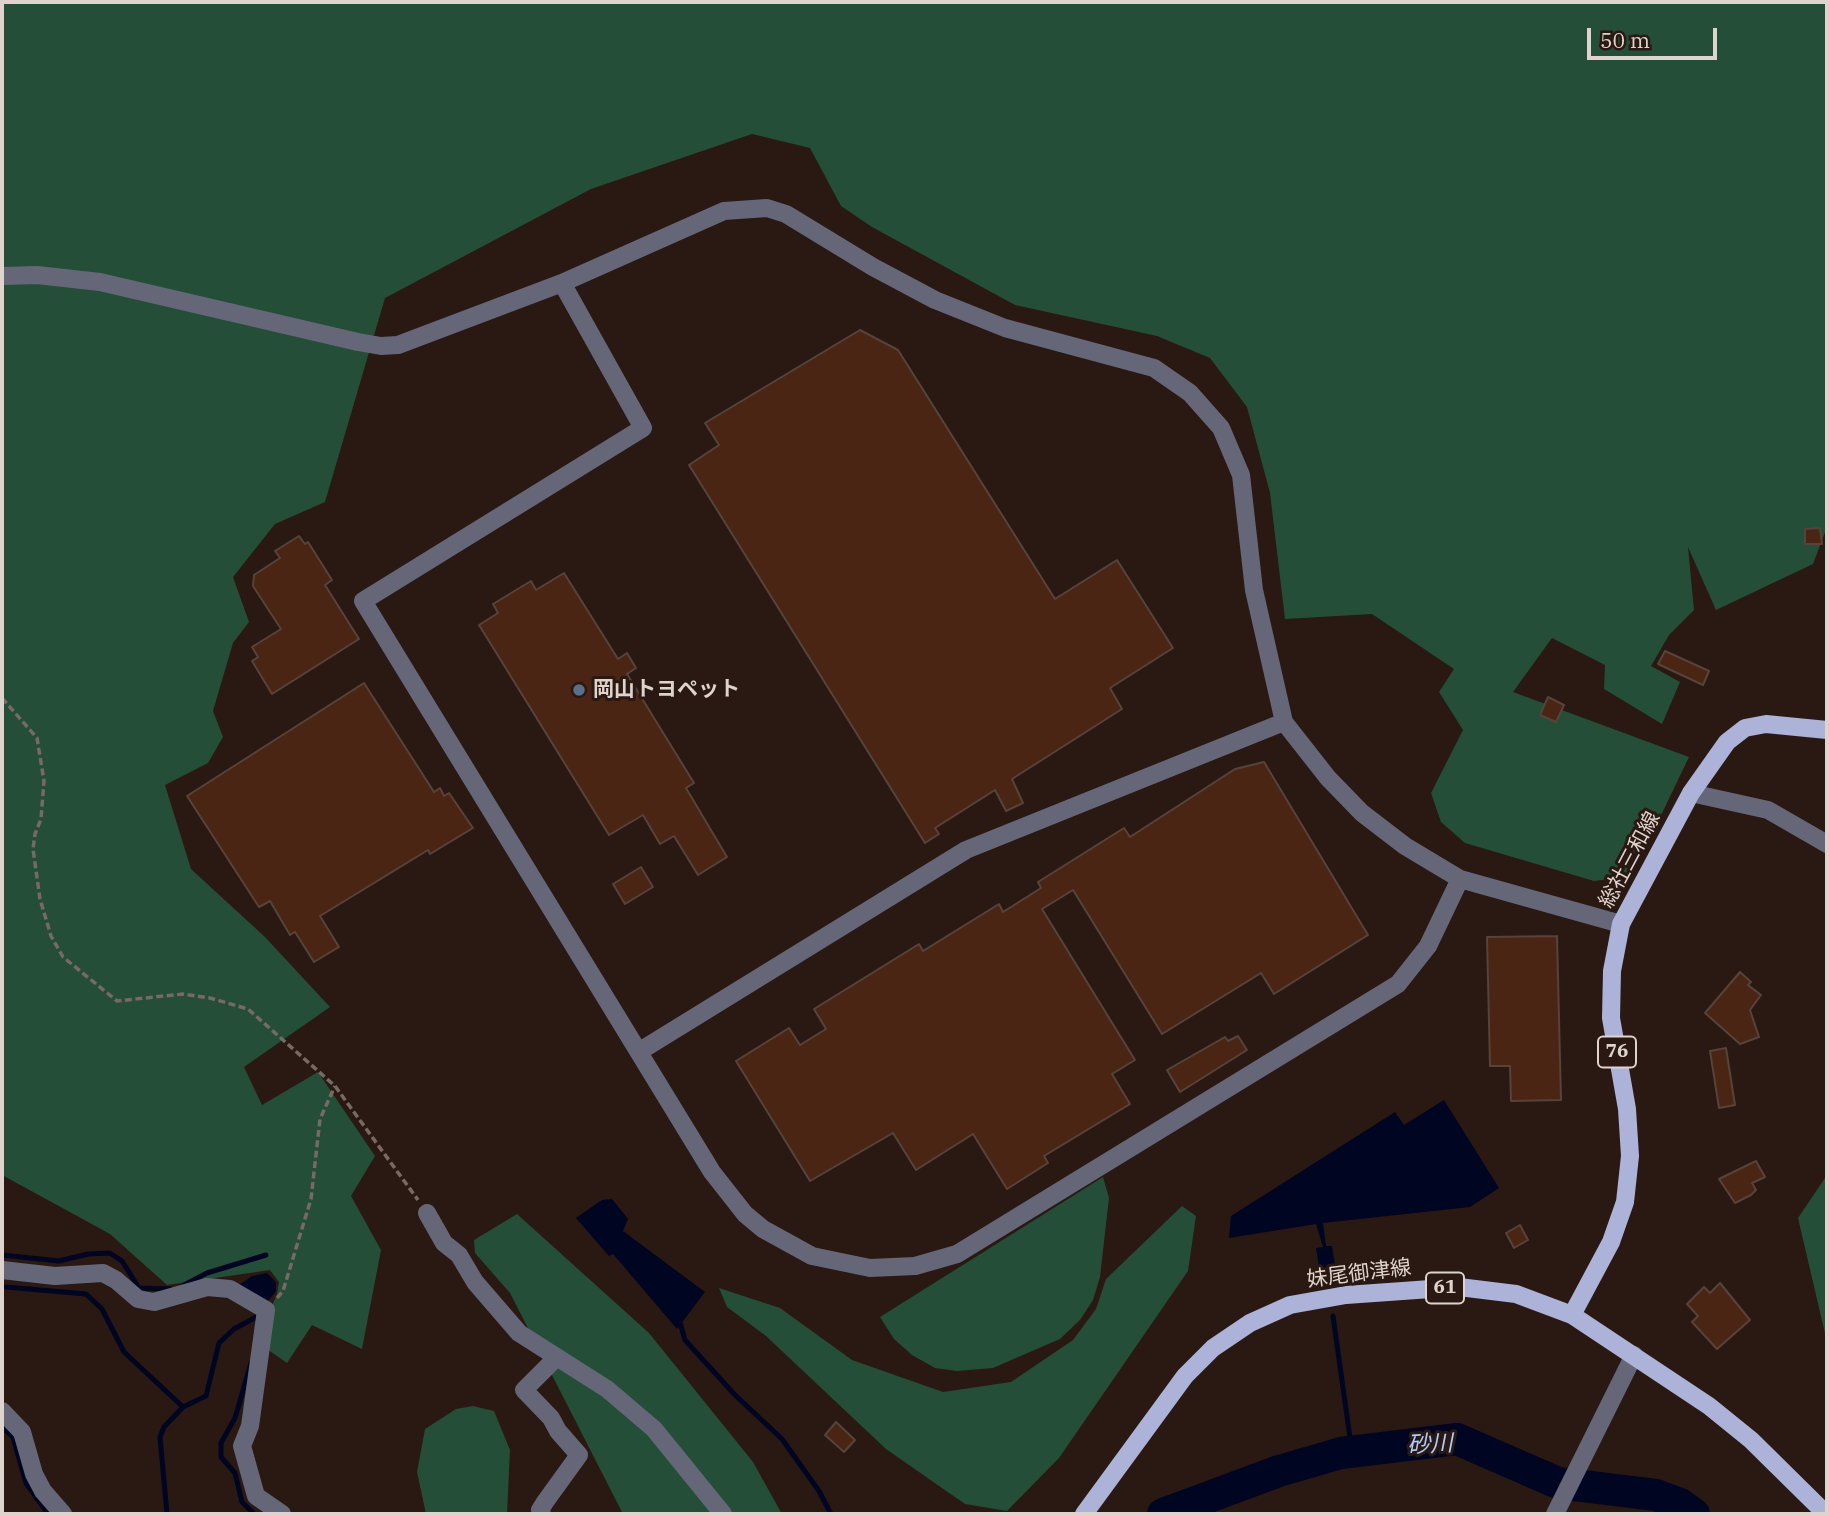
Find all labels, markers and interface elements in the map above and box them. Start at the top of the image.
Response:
scale bar [1591,14,1720,58]
text: 50 m [1600,26,1650,54]
place label: 岡山トヨペット [593,677,740,703]
marker: 岡山トヨペット [571,682,587,698]
street label: 総社三和線 [1594,808,1666,912]
road number: 76 [1598,1036,1636,1068]
street label: 妹尾御津線 [1305,1255,1413,1293]
road number: 61 [1426,1272,1464,1304]
water label: 砂川 [1406,1430,1454,1460]

